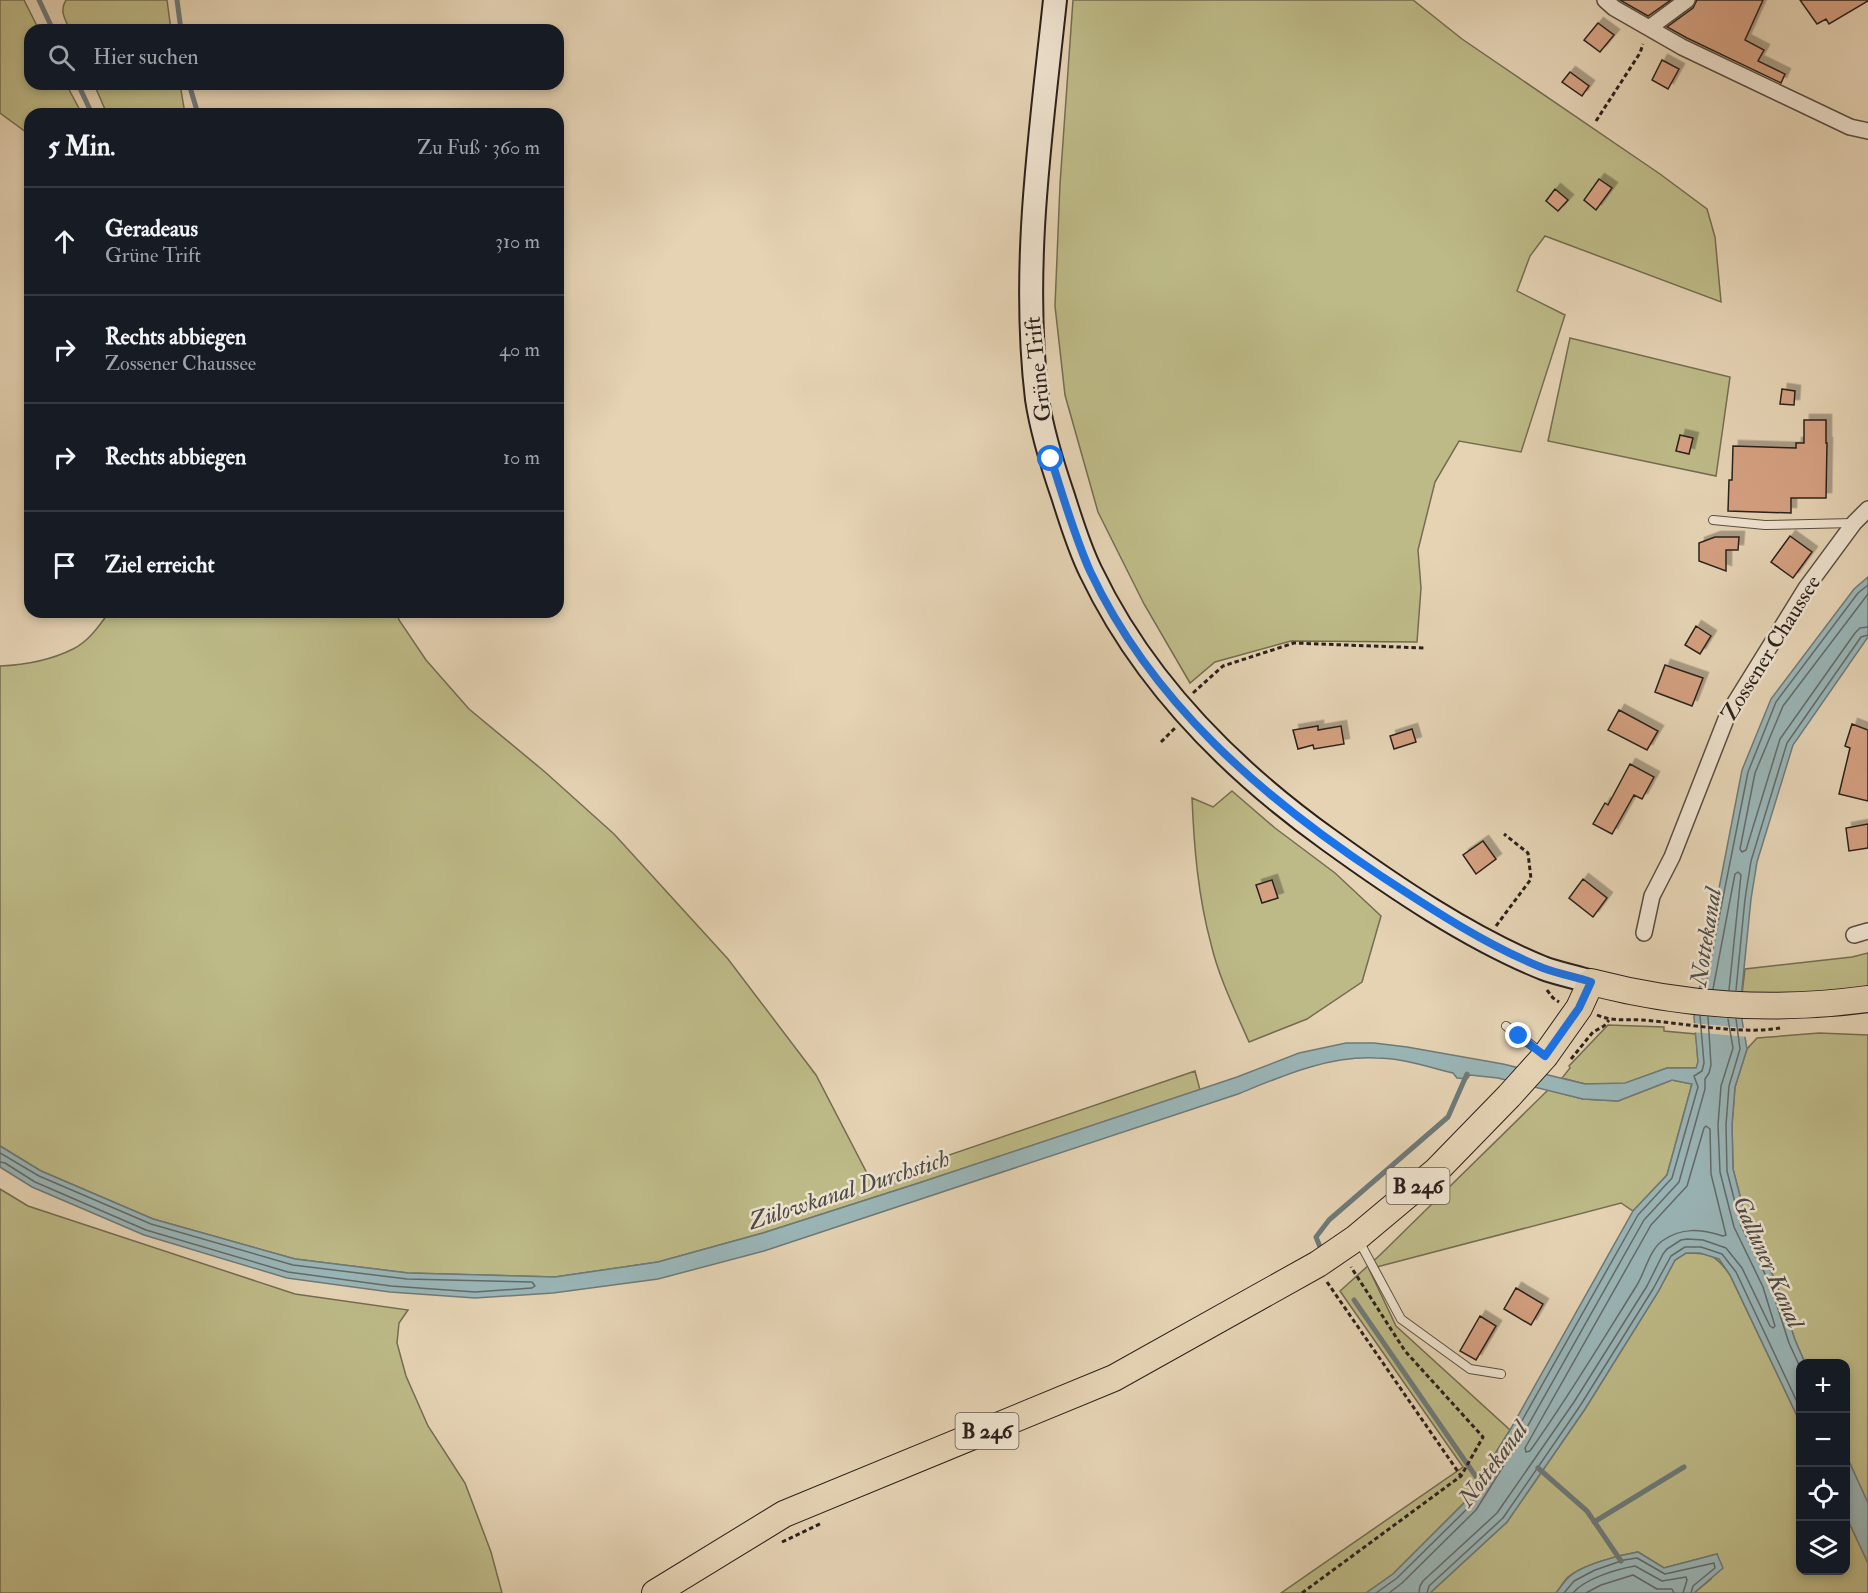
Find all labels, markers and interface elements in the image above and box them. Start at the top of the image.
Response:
search box [24,24,564,90]
icon: search [45,41,78,74]
text: Hier suchen [93,43,199,71]
text: 5 Min. [48,131,115,163]
text: Zu Fuß · 360 m [417,135,540,160]
text: Geradeaus [105,215,198,243]
icon: ahead [48,225,81,258]
text: 310 m [495,229,540,254]
text: Grüne Trift [105,243,201,268]
street label: Grüne Trift [1019,315,1057,423]
text: Rechts abbiegen [105,323,246,351]
icon: right [48,333,81,366]
text: 40 m [499,337,540,362]
text: Zossener Chaussee [105,351,256,376]
icon: right [48,441,81,474]
text: Rechts abbiegen [105,443,246,471]
text: 10 m [503,445,540,470]
route start [1037,445,1063,471]
icon: arrive [48,549,81,582]
text: Ziel erreicht [105,551,215,579]
street label: Zossener Chaussee [1715,570,1827,726]
water label: Nottekanal [1683,883,1729,990]
route end [1505,1022,1531,1048]
water label: Zülowkanal Durchstich [744,1143,954,1237]
road number: B 246 [1386,1168,1450,1204]
water label: Galluner Kanal [1725,1191,1812,1335]
map controls [1796,1359,1850,1575]
button: + [1796,1359,1850,1413]
road number: B 246 [956,1413,1018,1449]
water label: Nottekanal [1450,1413,1537,1514]
button: − [1796,1413,1850,1467]
button: locate [1796,1467,1850,1521]
button: layers [1796,1521,1850,1575]

